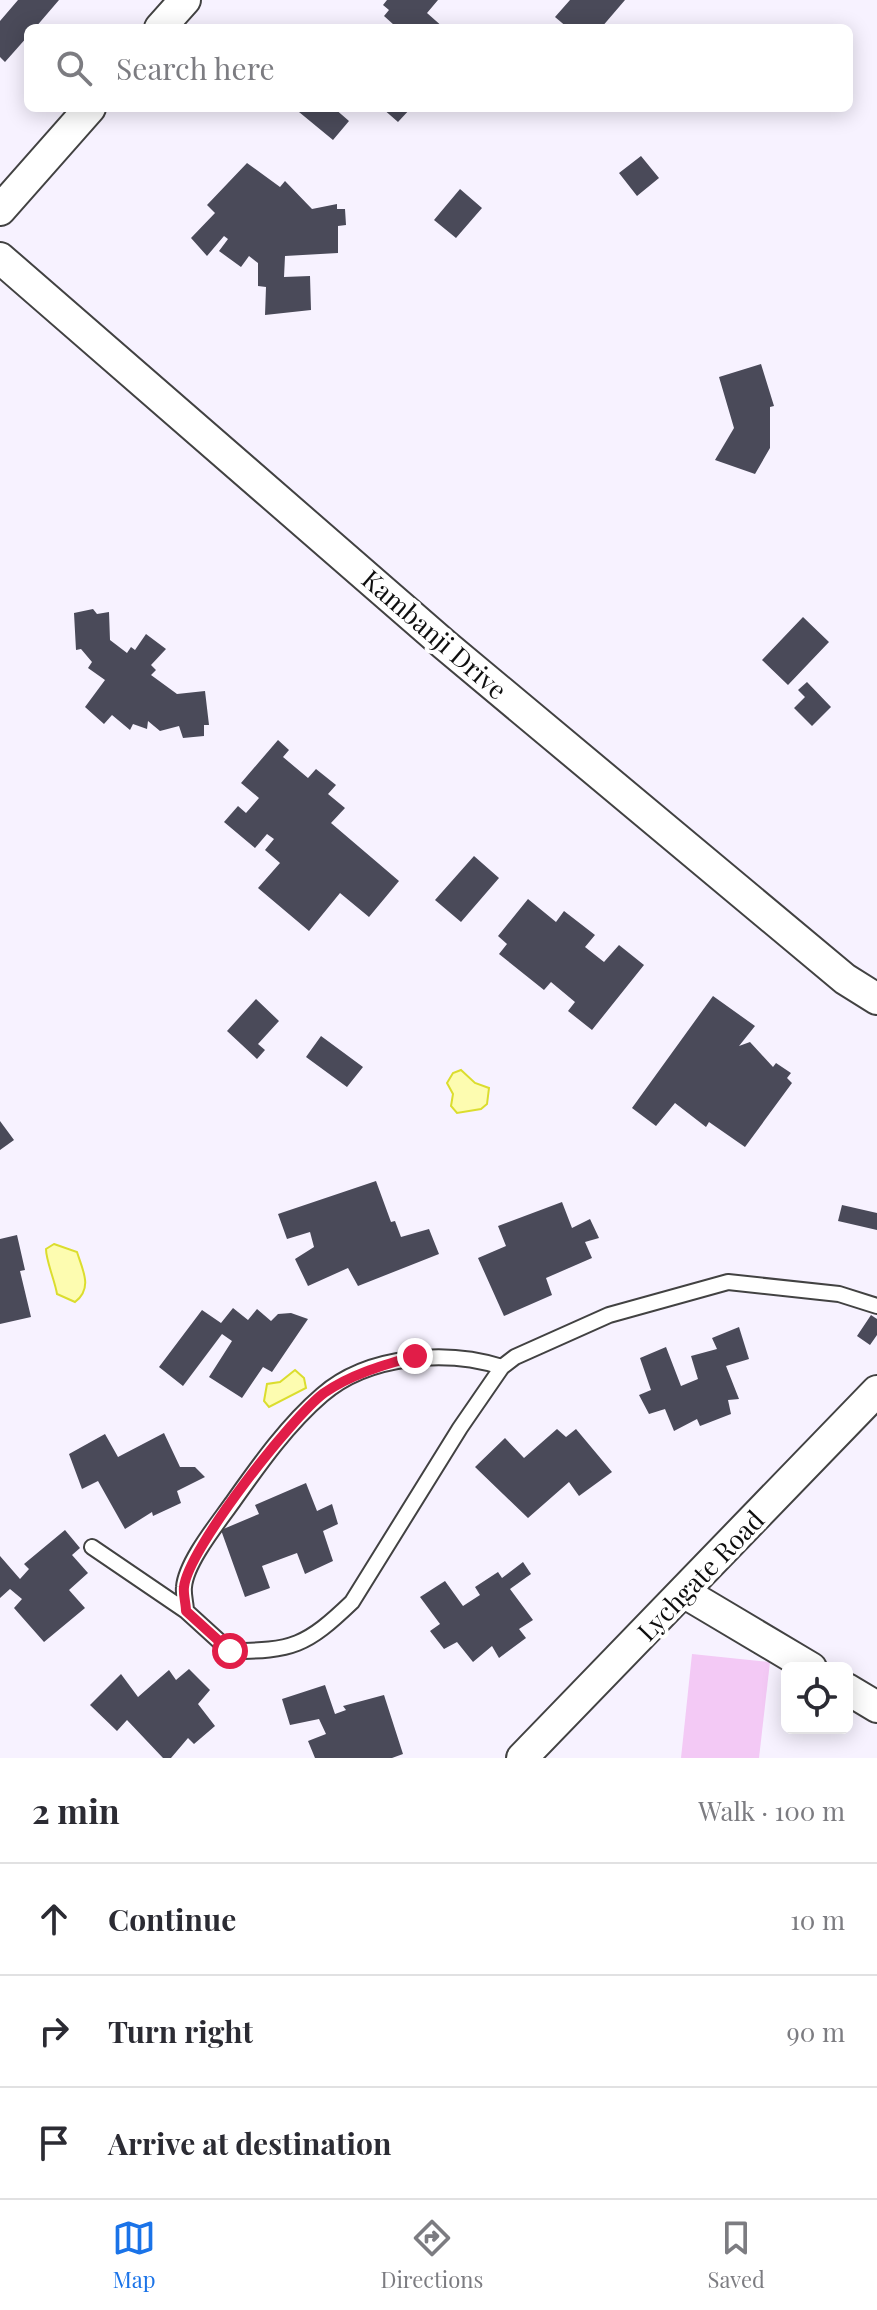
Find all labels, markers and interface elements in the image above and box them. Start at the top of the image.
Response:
search box [24,24,853,112]
icon: search [52,46,96,90]
text: Search here [116,48,275,88]
street label: Kambanji Drive [355,561,515,706]
route end [397,1338,433,1374]
street label: Lychgate Road [629,1502,771,1648]
route start [212,1633,248,1669]
map controls [781,1662,853,1734]
button: locate [781,1662,853,1734]
text: 2 min [32,1787,120,1833]
text: Walk · 100 m [698,1793,845,1828]
icon: ahead [32,1897,76,1941]
text: Continue [108,1899,236,1939]
text: 10 m [790,1902,845,1937]
icon: right [32,2009,76,2053]
text: Turn right [108,2011,253,2051]
text: 90 m [787,2014,845,2049]
icon: arrive [32,2121,76,2165]
text: Arrive at destination [108,2123,391,2163]
tab: Map [112,2216,156,2294]
tab: Directions [380,2216,483,2294]
tab: Saved [708,2216,765,2294]

